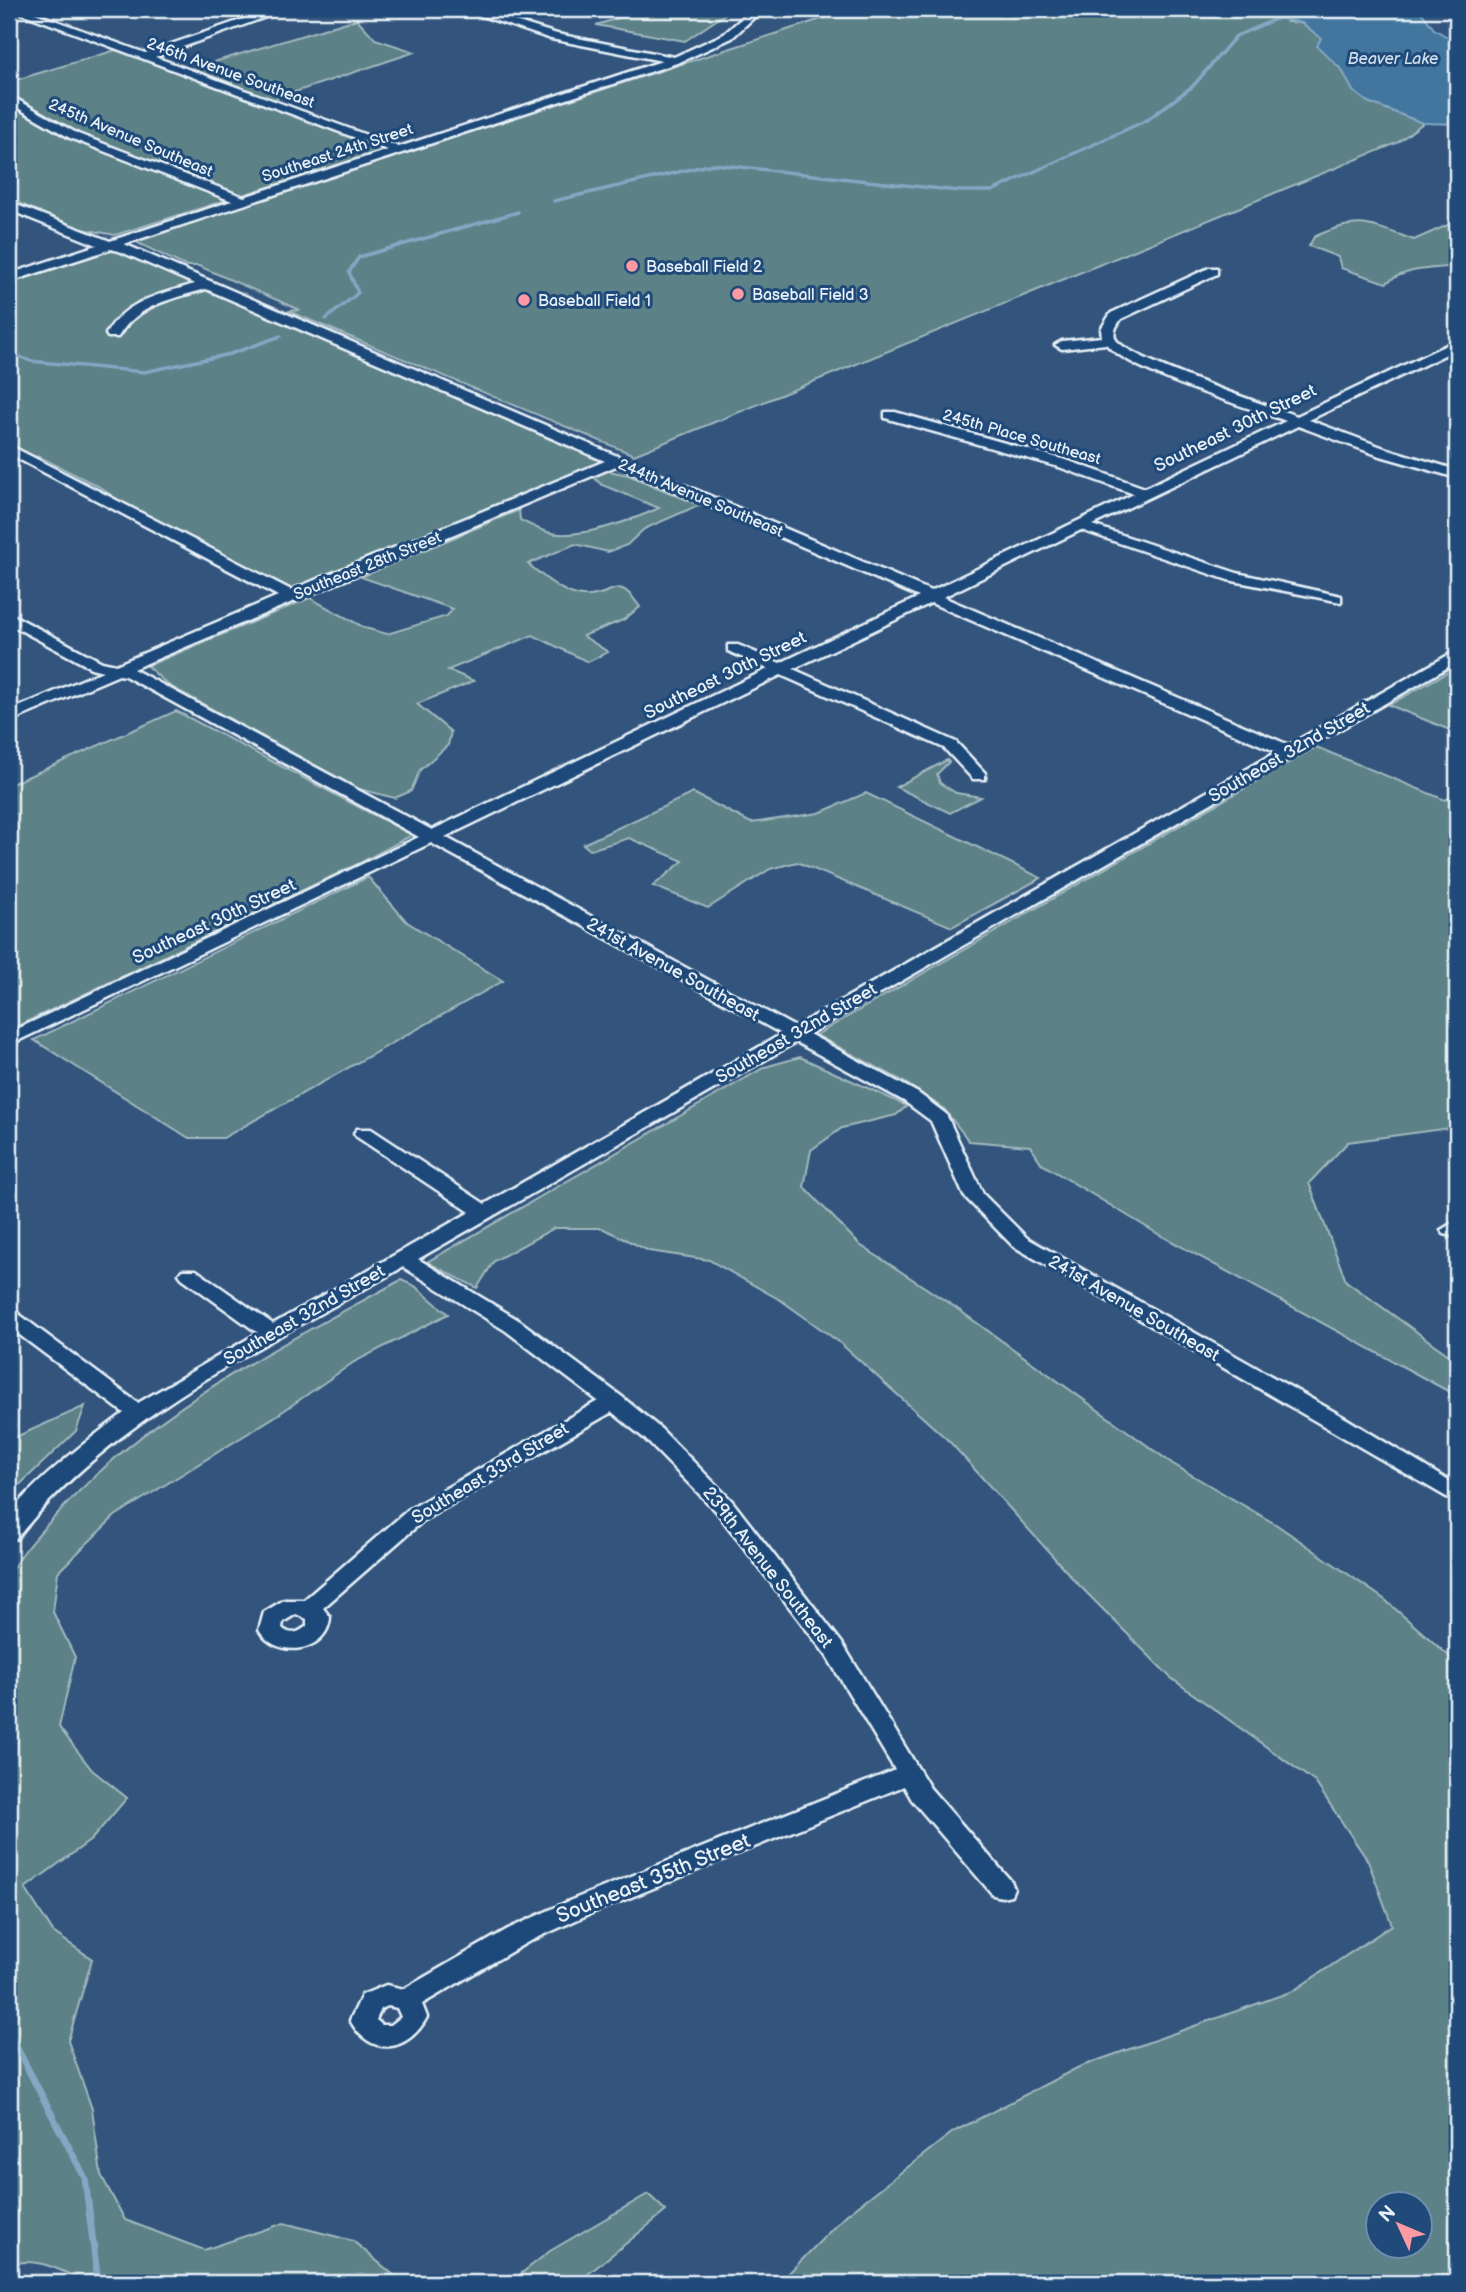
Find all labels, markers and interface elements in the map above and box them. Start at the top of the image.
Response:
street label: 246th Avenue Southeast [144,34,317,113]
water label: Beaver Lake [1348,50,1438,69]
street label: 245th Avenue Southeast [45,95,215,182]
street label: Southeast 24th Street [260,120,415,187]
marker: Baseball Field 2 [624,258,640,274]
place label: Baseball Field 2 [646,258,763,277]
marker: Baseball Field 3 [730,286,746,302]
place label: Baseball Field 3 [752,286,869,305]
marker: Baseball Field 1 [516,292,532,308]
place label: Baseball Field 1 [538,292,651,311]
street label: Southeast 30th Street [1151,380,1320,477]
street label: 245th Place Southeast [940,406,1103,469]
street label: 244th Avenue Southeast [615,455,786,542]
street label: Southeast 28th Street [291,528,444,605]
street label: Southeast 30th Street [641,627,810,724]
street label: Southeast 32nd Street [1205,697,1374,807]
street label: Southeast 30th Street [129,874,300,969]
street label: 241st Avenue Southeast [583,913,763,1026]
street label: Southeast 32nd Street [712,978,881,1088]
street label: 241st Avenue Southeast [1044,1251,1224,1366]
street label: Southeast 32nd Street [220,1260,389,1370]
street label: Southeast 33rd Street [408,1418,573,1529]
street label: 239th Avenue Southeast [698,1483,837,1652]
street label: Southeast 35th Street [553,1828,754,1929]
north arrow [1364,2190,1434,2260]
text: N [1375,2201,1401,2227]

